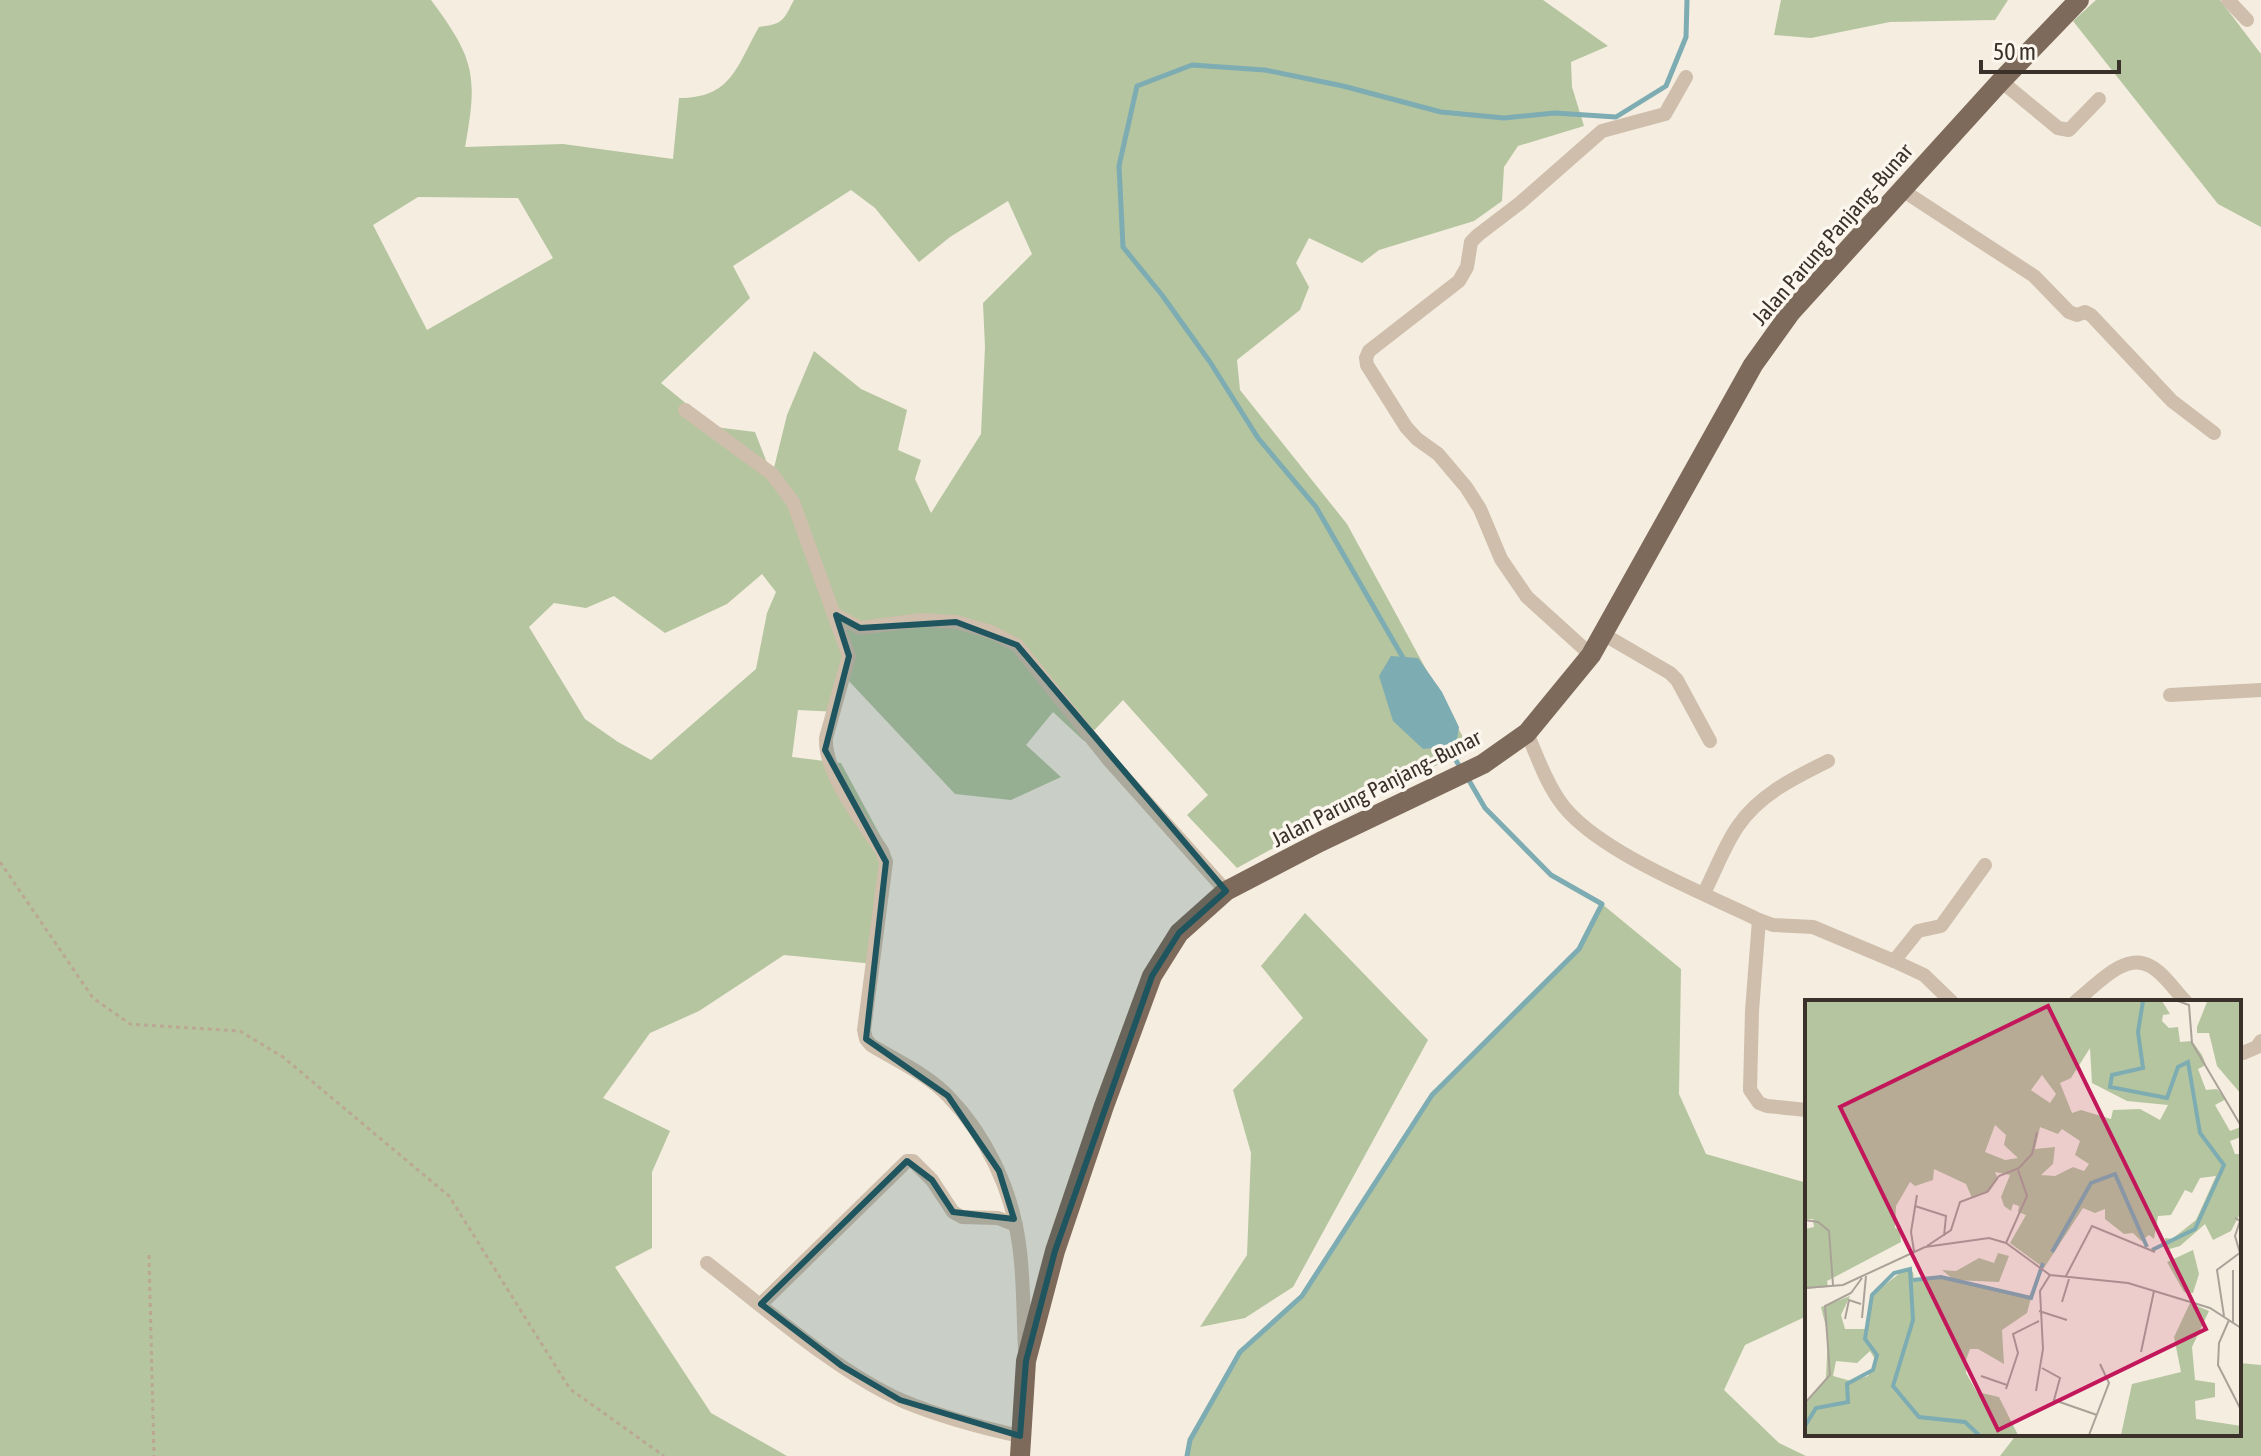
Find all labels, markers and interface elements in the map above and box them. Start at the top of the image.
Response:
scale bar [1981,24,2119,74]
text: 50 m [1993,38,2036,65]
street label: Jalan Parung Panjang–Bunar [1746,138,1918,330]
street label: Jalan Parung Panjang–Bunar [1267,724,1486,852]
inset map [1805,1000,2241,1436]

